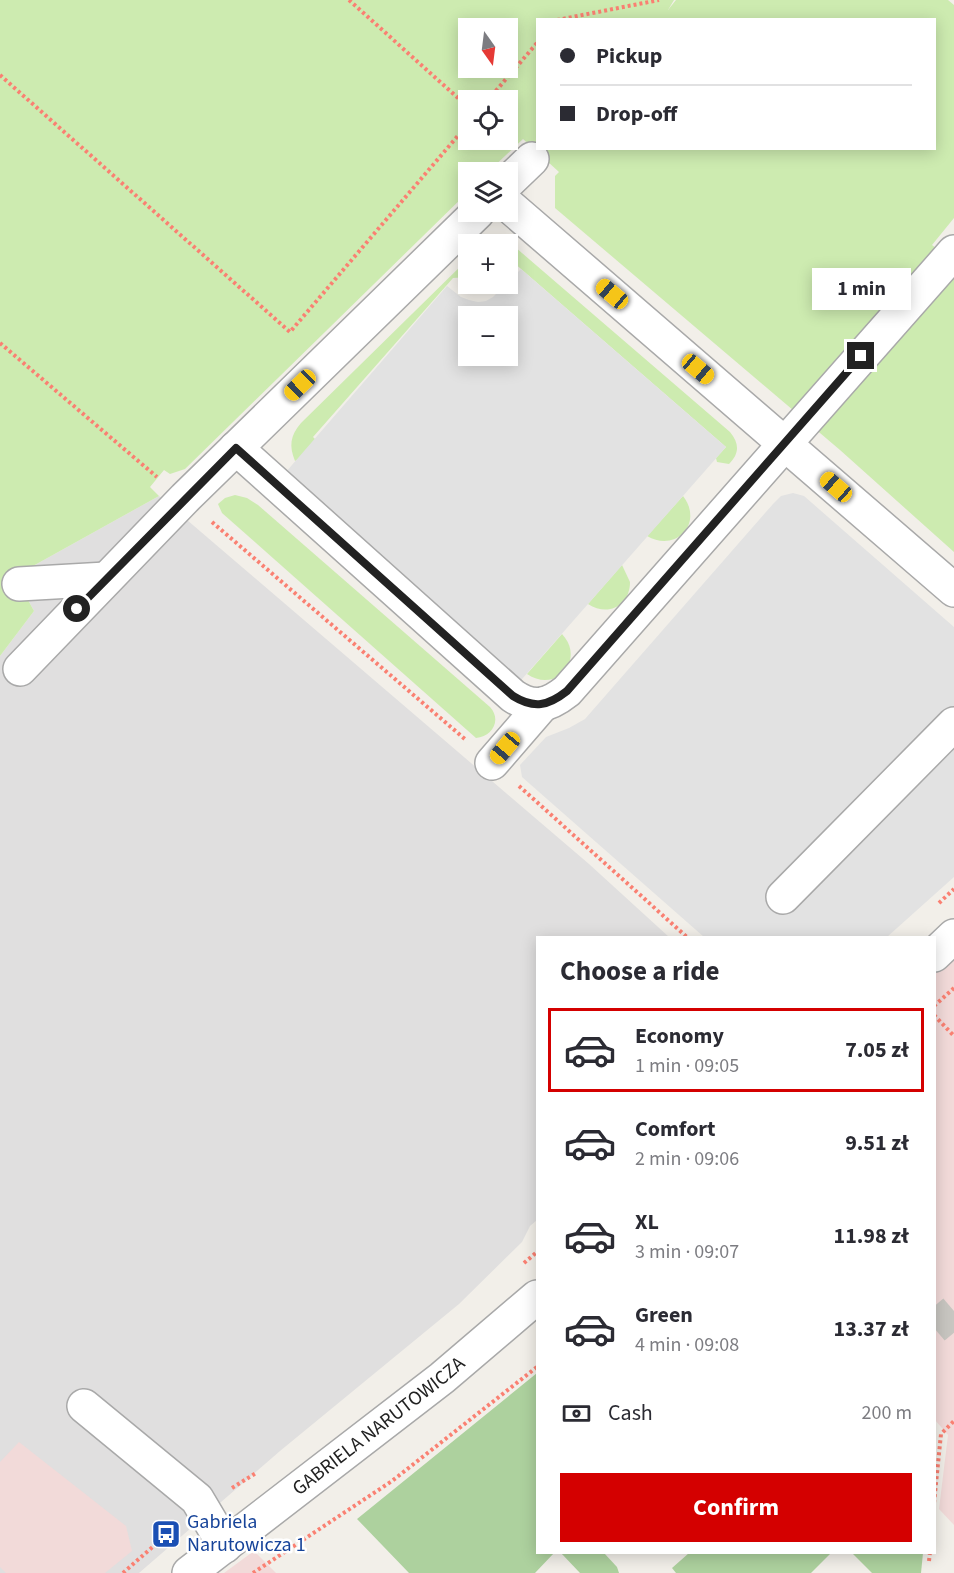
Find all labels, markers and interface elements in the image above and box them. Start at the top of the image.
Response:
north arrow [458,18,518,78]
map controls [458,18,518,366]
text: Pickup [596,40,662,72]
button: locate [458,90,518,150]
text: Drop-off [596,98,677,130]
button: layers [458,162,518,222]
button: + [458,234,518,294]
callout: 1 min [812,269,910,311]
text: 1 min [837,275,886,303]
car [592,276,632,312]
button: − [458,306,518,366]
route end [847,342,874,369]
car [678,351,718,387]
car [281,366,319,404]
car [817,468,855,506]
route start [63,595,90,622]
car [487,728,523,768]
text: Choose a ride [560,952,720,991]
text: Economy [635,1020,724,1052]
icon: car [563,1023,617,1077]
text: 7.05 zł [845,1034,909,1066]
text: 1 min · 09:05 [635,1052,739,1080]
text: Comfort [635,1113,716,1145]
icon: car [563,1116,617,1170]
text: 9.51 zł [845,1127,909,1159]
text: 2 min · 09:06 [635,1145,739,1173]
text: XL [635,1206,659,1238]
icon: car [563,1209,617,1263]
text: 11.98 zł [834,1220,909,1252]
text: 3 min · 09:07 [635,1238,739,1266]
text: Green [635,1299,693,1331]
icon: car [563,1302,617,1356]
text: 13.37 zł [834,1313,909,1345]
text: 4 min · 09:08 [635,1331,739,1359]
street label: GABRIELA NARUTOWICZA [287,1350,471,1502]
icon: cash [560,1397,593,1430]
text: Cash [608,1397,653,1429]
text: 200 m [862,1399,912,1427]
button: Confirm [560,1473,912,1542]
place label: Gabriela Narutowicza 1 [187,1508,306,1559]
bus stop icon: Gabriela Narutowicza 1 [150,1518,182,1550]

